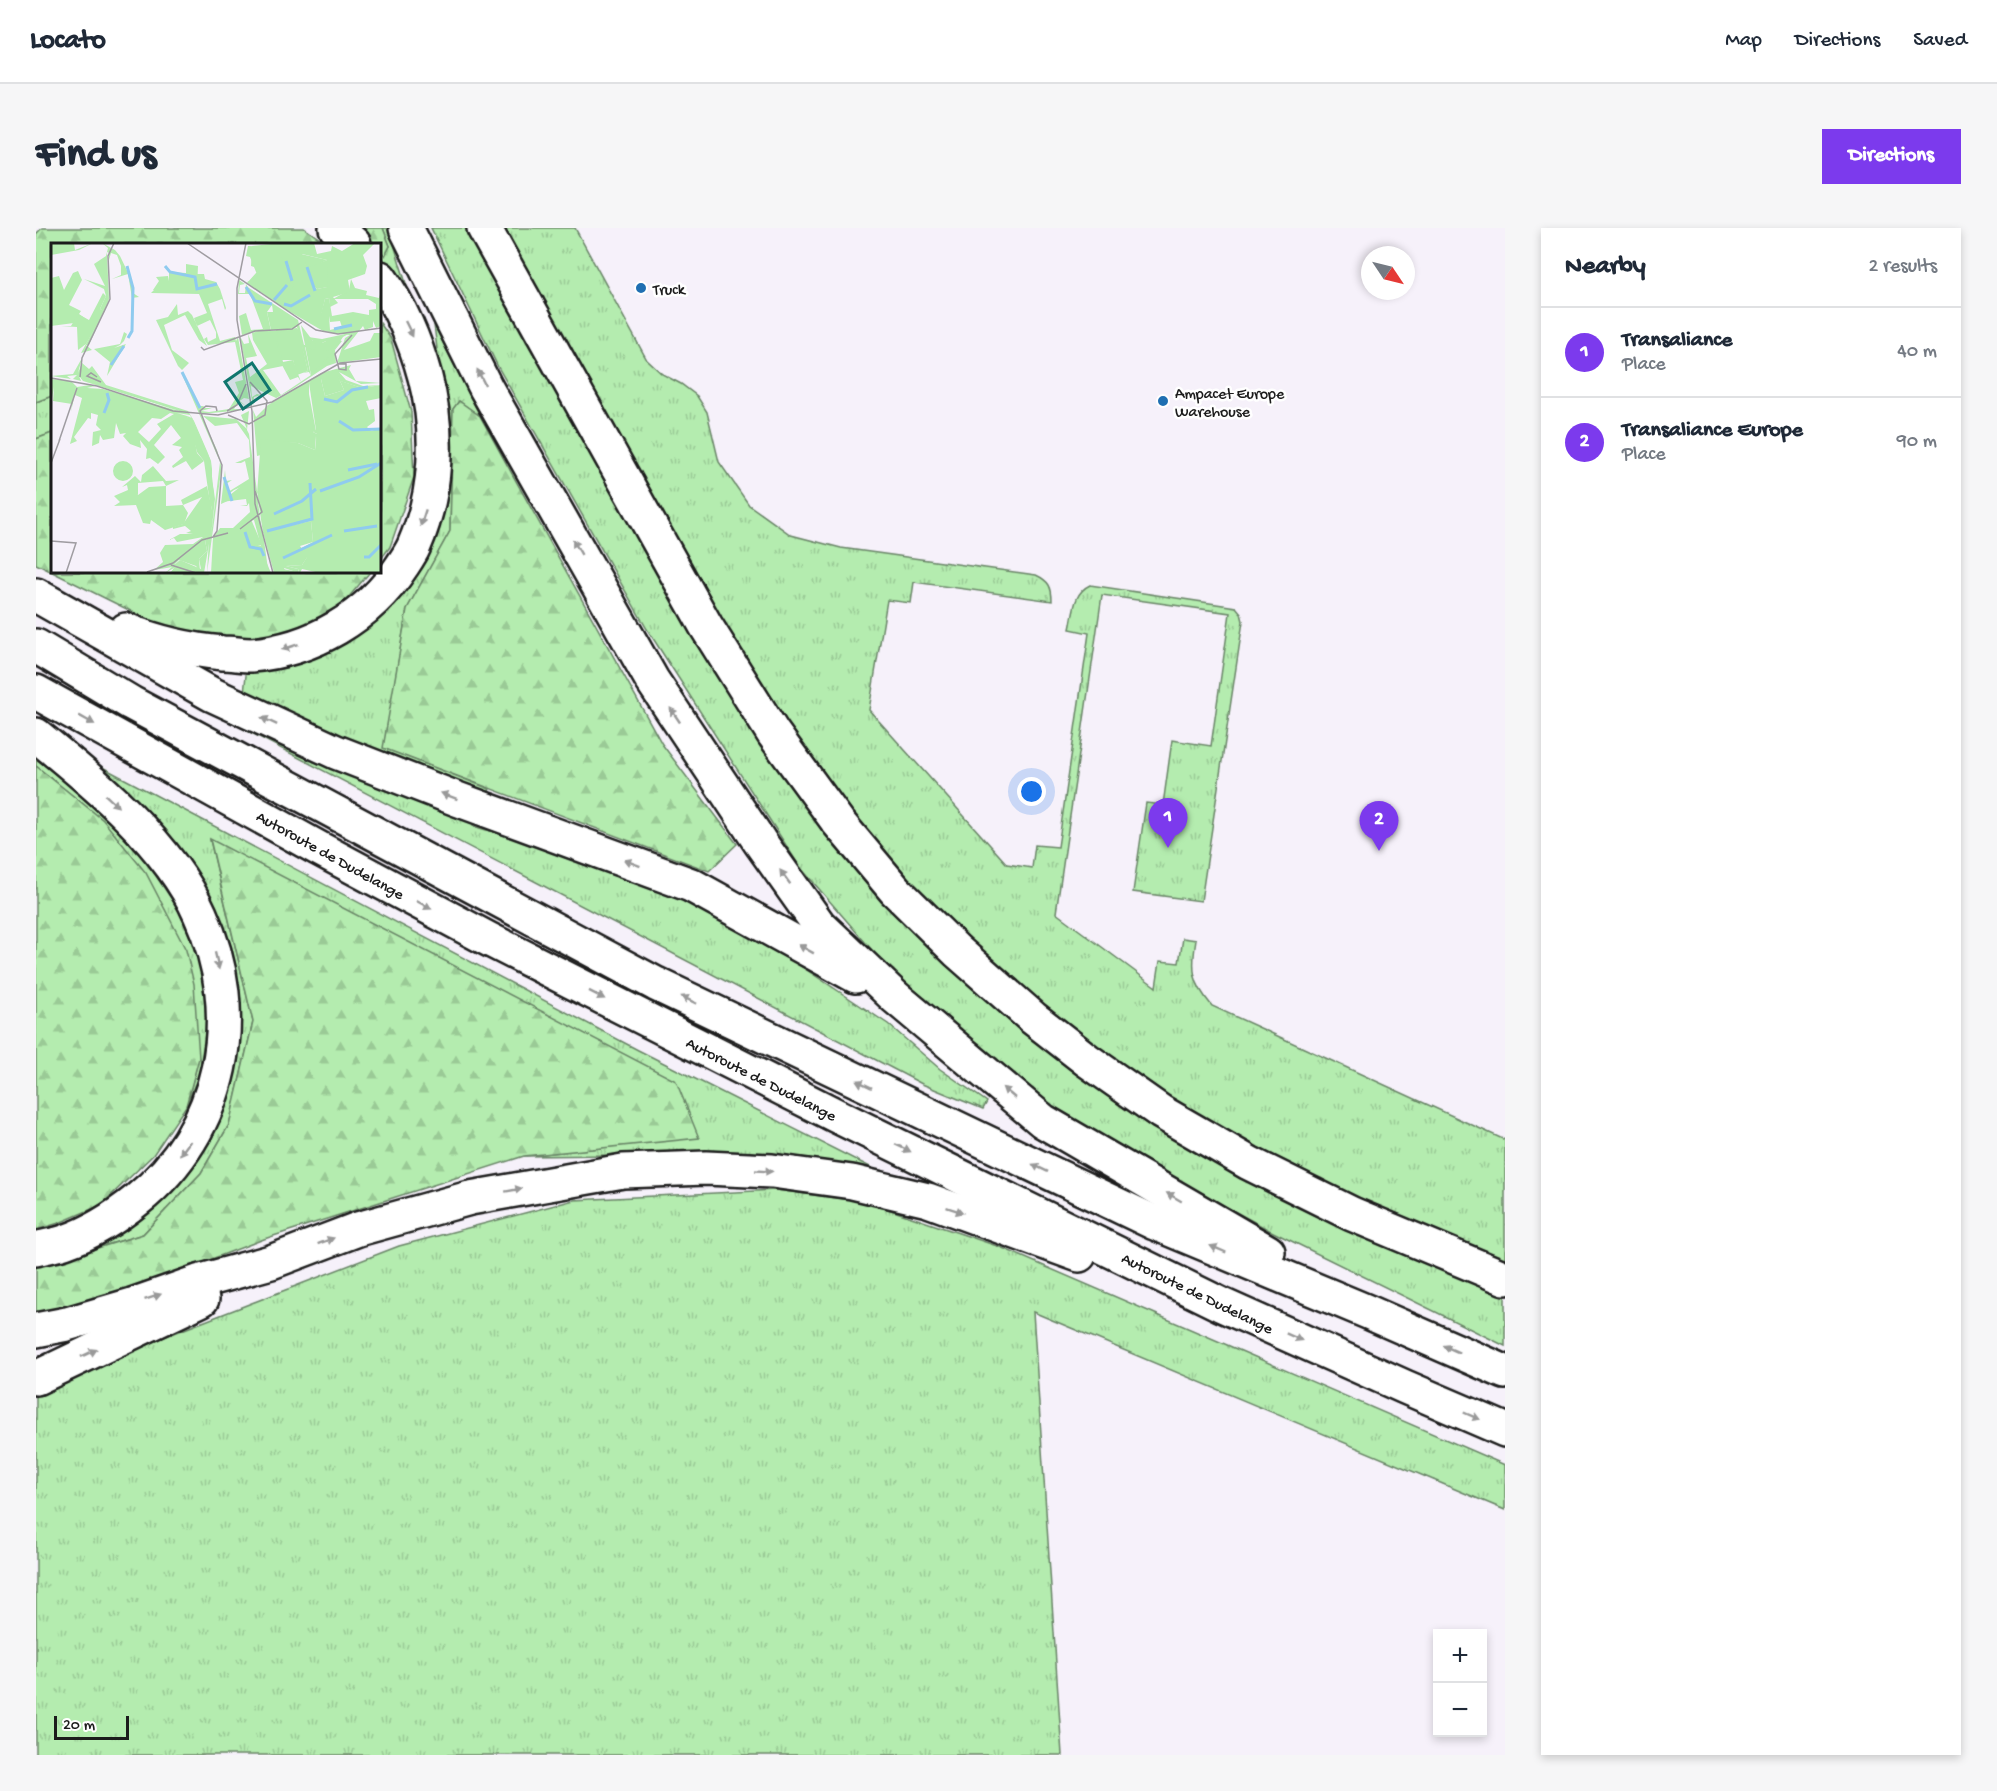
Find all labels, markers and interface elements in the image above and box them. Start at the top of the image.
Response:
text: Locato [30,25,106,58]
text: Map [1725,29,1762,54]
text: Directions [1795,29,1880,54]
text: Saved [1913,29,1967,54]
button: Directions [1822,129,1961,184]
text: Find us [36,132,156,181]
inset map [51,243,381,573]
north arrow [1361,246,1415,300]
text: Nearby [1565,252,1646,283]
text: 2 results [1868,256,1937,279]
marker: Truck [634,281,648,295]
place label: Truck [652,282,687,301]
one-way arrow [404,320,413,337]
text: Transaliance [1622,328,1732,354]
text: 1 [1580,341,1589,364]
text: 40 m [1897,341,1937,364]
text: Place [1622,354,1666,377]
one-way arrow [476,369,486,386]
place label: Ampacet Europe Warehouse [1175,386,1285,423]
marker: Ampacet Europe Warehouse [1156,394,1170,408]
text: Transaliance Europe [1622,418,1803,444]
text: 2 [1580,431,1589,454]
text: 90 m [1897,431,1937,454]
text: Place [1622,444,1666,467]
one-way arrow [418,509,428,527]
one-way arrow [571,539,582,555]
one-way arrow [281,643,299,653]
one-way arrow [670,707,681,723]
one-way arrow [79,715,95,726]
one-way arrow [259,716,277,726]
your location [1017,777,1046,806]
one-way arrow [439,791,457,801]
one-way arrow [104,794,119,808]
pin: 1 [1148,798,1188,848]
pin: 2 [1360,802,1398,851]
street label: Autoroute de Dudelange [252,808,407,906]
one-way arrow [623,858,641,867]
one-way arrow [779,869,791,884]
one-way arrow [416,900,433,910]
one-way arrow [798,944,815,954]
one-way arrow [213,952,222,971]
one-way arrow [588,989,606,999]
one-way arrow [680,995,697,1004]
street label: Autoroute de Dudelange [682,1035,839,1128]
one-way arrow [856,1079,873,1088]
one-way arrow [1002,1087,1017,1100]
one-way arrow [179,1139,191,1155]
one-way arrow [894,1143,911,1153]
one-way arrow [1032,1164,1049,1173]
one-way arrow [755,1166,774,1175]
one-way arrow [505,1185,524,1194]
one-way arrow [1166,1191,1182,1202]
one-way arrow [946,1205,964,1215]
one-way arrow [317,1236,335,1245]
one-way arrow [1208,1244,1226,1254]
street label: Autoroute de Dudelange [1118,1250,1276,1340]
one-way arrow [144,1292,162,1302]
one-way arrow [1286,1333,1303,1342]
one-way arrow [1442,1344,1460,1354]
one-way arrow [80,1349,97,1358]
one-way arrow [1464,1412,1481,1421]
map controls [1433,1629,1487,1737]
button: + [1433,1629,1487,1683]
button: − [1433,1683,1487,1737]
scale bar [54,1713,129,1740]
text: 20 m [63,1717,95,1736]

